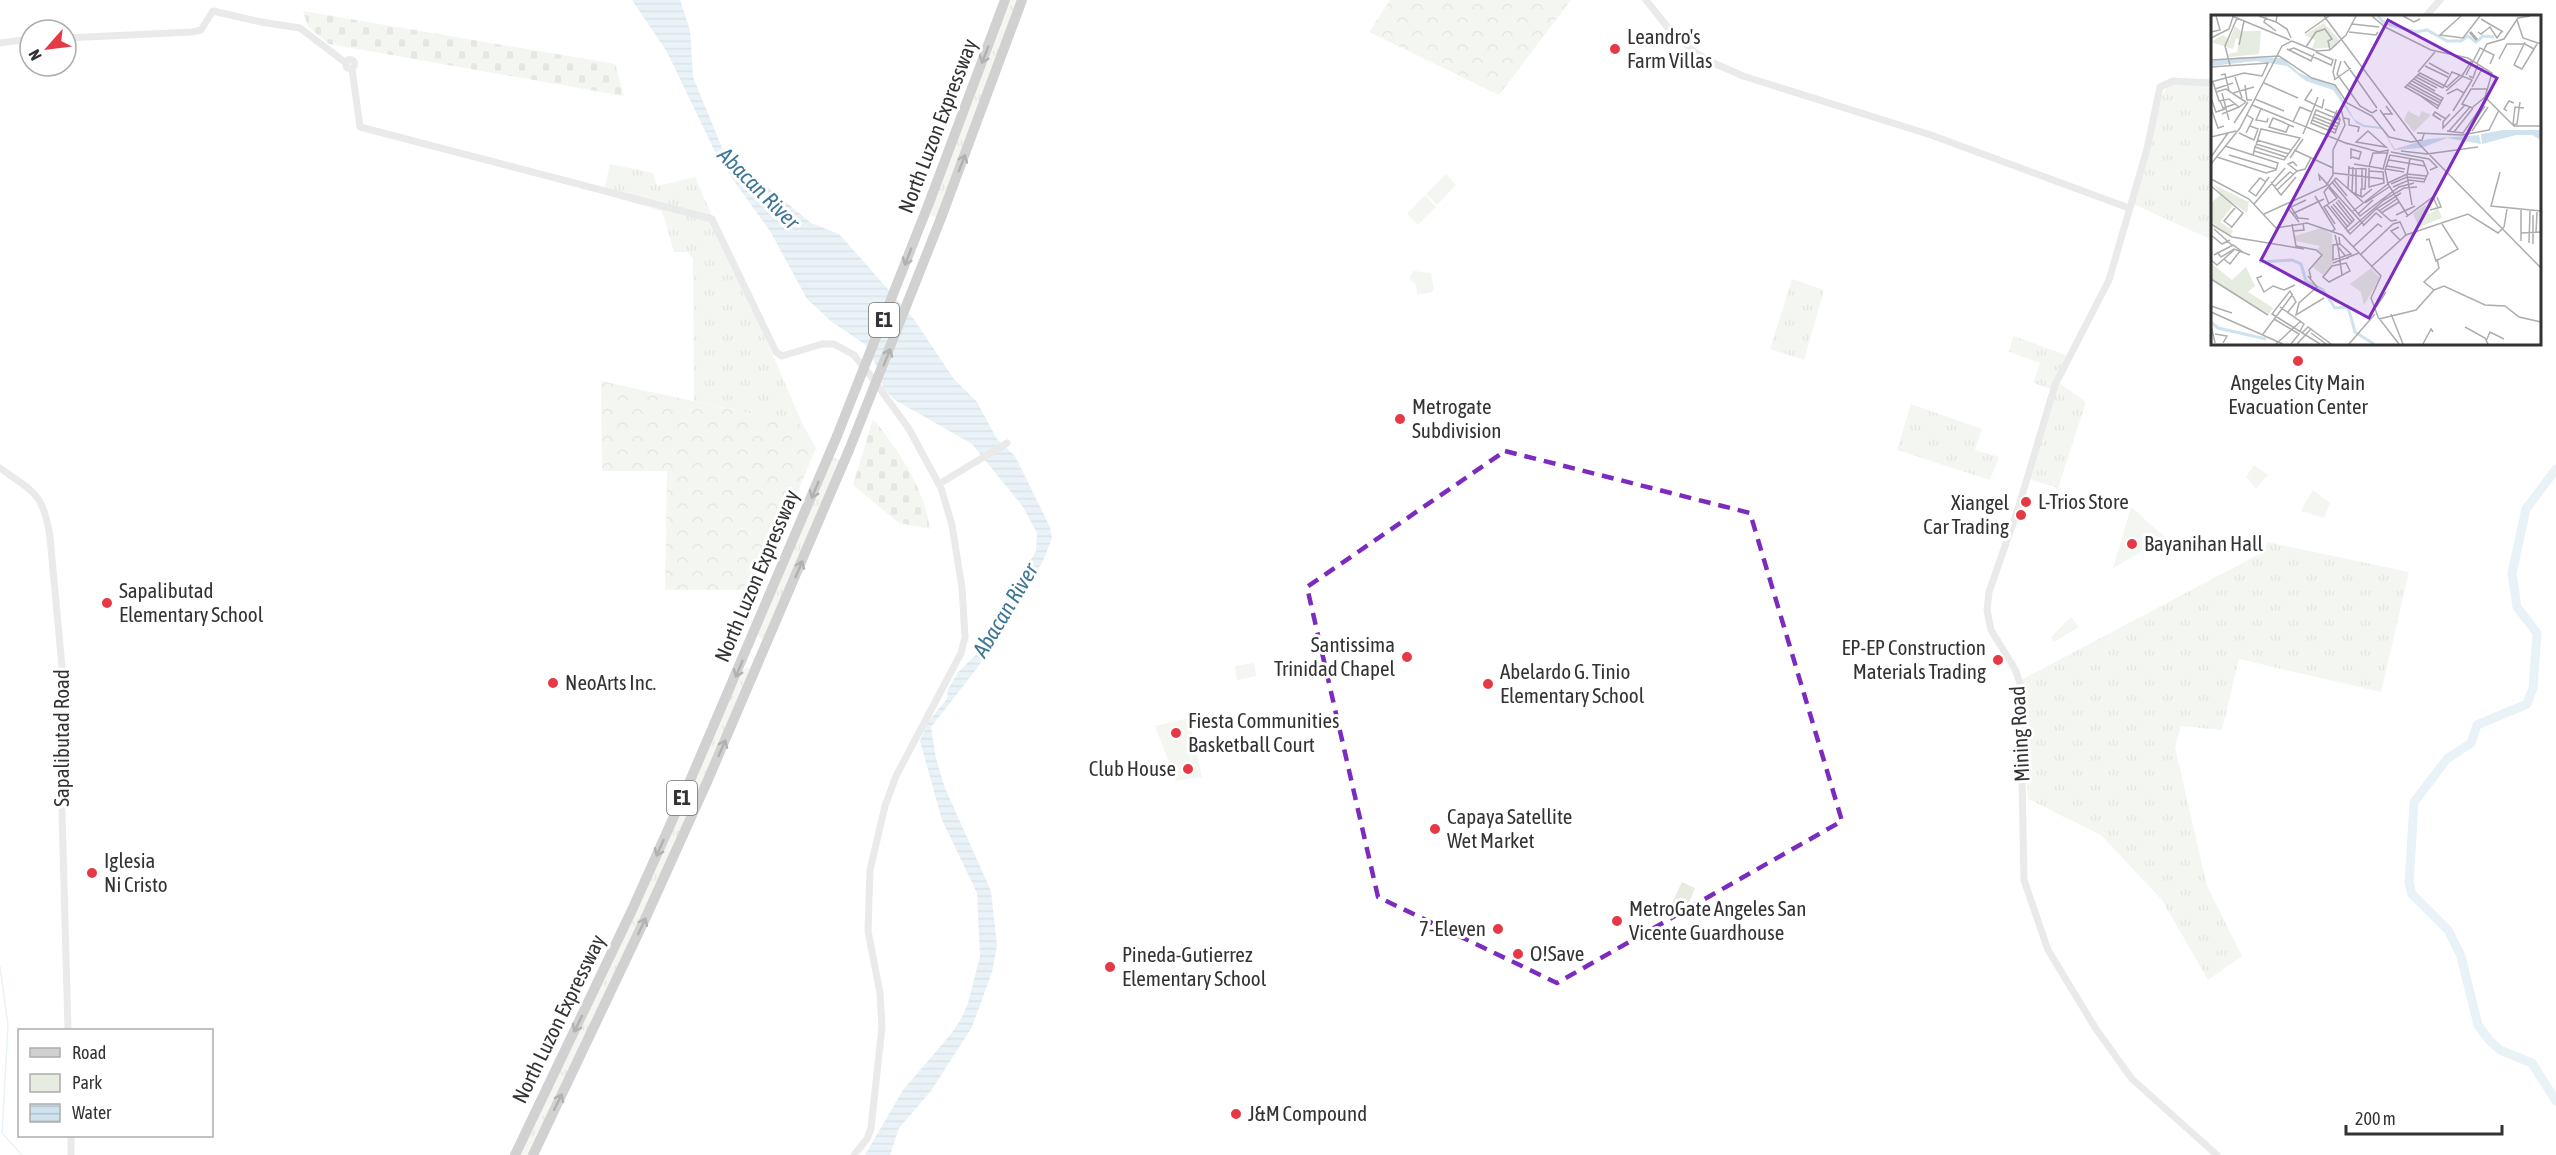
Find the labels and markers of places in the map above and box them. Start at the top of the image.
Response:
place label: Leandro's Farm Villas [1627,24,1712,72]
marker: Leandro's Farm Villas [1608,42,1622,56]
marker: Angeles City Main Evacuation Center [2291,354,2305,368]
place label: Angeles City Main Evacuation Center [2228,370,2368,418]
place label: Metrogate Subdivision [1412,394,1501,442]
marker: Metrogate Subdivision [1393,412,1407,426]
place label: L-Trios Store [2038,489,2129,513]
place label: Xiangel Car Trading [1923,490,2009,538]
marker: L-Trios Store [2019,495,2033,509]
marker: Xiangel Car Trading [2014,508,2028,522]
place label: Bayanihan Hall [2144,531,2263,555]
marker: Bayanihan Hall [2125,537,2139,551]
place label: Sapalibutad Elementary School [119,578,264,626]
marker: Sapalibutad Elementary School [100,596,114,610]
place label: Santissima Trinidad Chapel [1274,632,1395,680]
place label: EP-EP Construction Materials Trading [1841,635,1986,683]
marker: Santissima Trinidad Chapel [1400,650,1414,664]
marker: EP-EP Construction Materials Trading [1991,653,2005,667]
place label: Abelardo G. Tinio Elementary School [1500,659,1645,707]
place label: NeoArts Inc. [565,670,656,694]
marker: NeoArts Inc. [546,676,560,690]
marker: Abelardo G. Tinio Elementary School [1481,677,1495,691]
place label: Fiesta Communities Basketball Court [1188,708,1339,756]
marker: Fiesta Communities Basketball Court [1169,726,1183,740]
place label: Club House [1089,756,1176,780]
marker: Club House [1181,762,1195,776]
place label: Capaya Satellite Wet Market [1447,804,1572,852]
marker: Capaya Satellite Wet Market [1428,822,1442,836]
place label: Iglesia Ni Cristo [104,848,168,896]
marker: Iglesia Ni Cristo [85,866,99,880]
place label: MetroGate Angeles San Vicente Guardhouse [1629,896,1806,944]
marker: MetroGate Angeles San Vicente Guardhouse [1610,914,1624,928]
place label: 7-Eleven [1419,916,1486,940]
marker: 7-Eleven [1491,922,1505,936]
place label: O!Save [1530,941,1584,965]
place label: Pineda-Gutierrez Elementary School [1122,942,1267,990]
marker: O!Save [1511,947,1525,961]
marker: Pineda-Gutierrez Elementary School [1103,960,1117,974]
place label: J&M Compound [1248,1101,1367,1125]
marker: J&M Compound [1229,1107,1243,1121]

